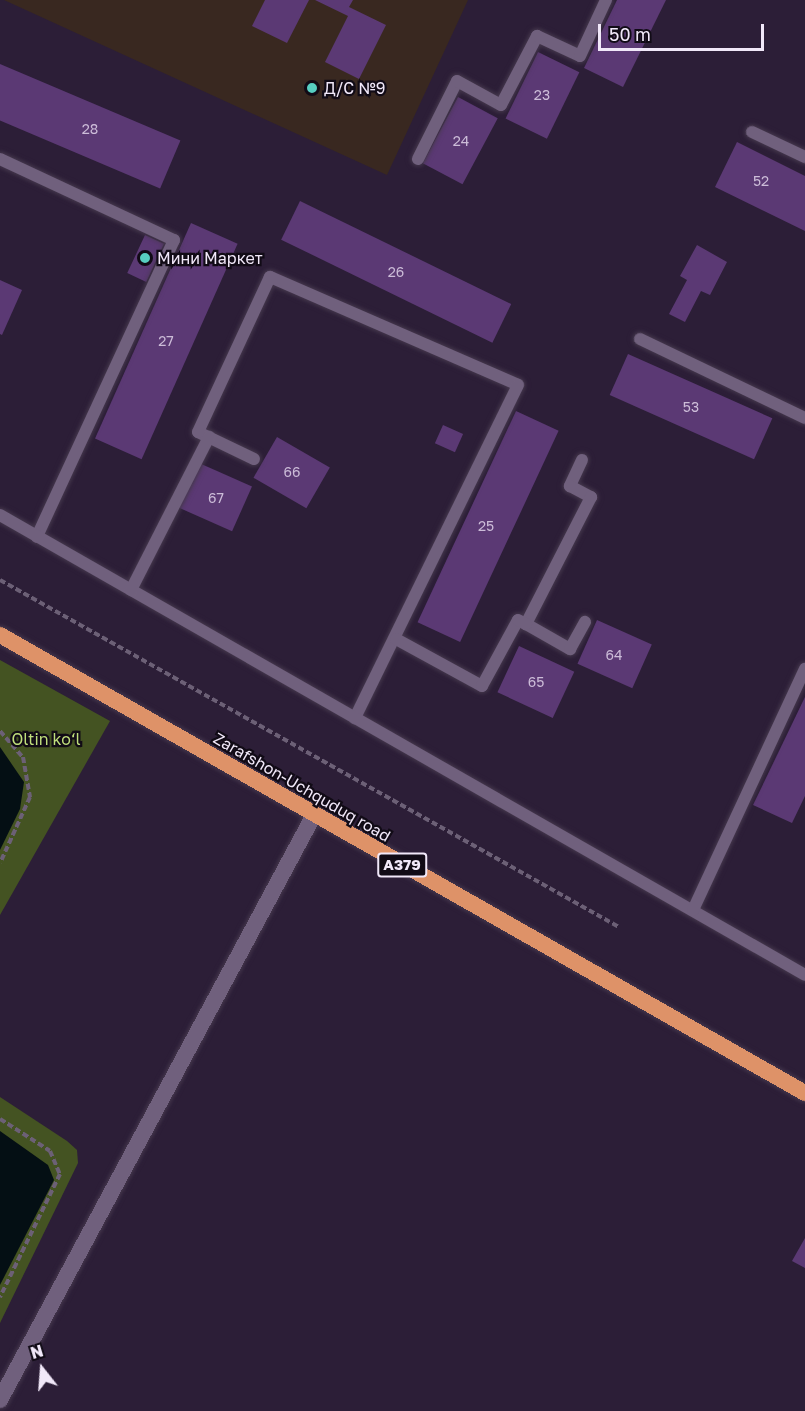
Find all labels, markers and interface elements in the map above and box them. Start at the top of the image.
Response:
scale bar [601,12,768,50]
text: 50 m [609,23,651,45]
place label: Д/С №9 [324,78,385,98]
marker: Д/С №9 [305,81,319,95]
house number: 23 [534,87,550,103]
house number: 28 [82,121,98,137]
house number: 24 [453,133,469,149]
house number: 52 [753,173,769,189]
place label: Мини Маркет [157,248,263,268]
marker: Мини Маркет [138,251,152,265]
house number: 26 [388,264,404,280]
house number: 27 [158,333,174,349]
house number: 53 [683,399,699,415]
house number: 66 [284,464,300,480]
house number: 67 [208,490,224,506]
house number: 25 [478,518,494,534]
house number: 64 [605,647,623,663]
house number: 65 [528,674,544,690]
street label: Zarafshon-Uchquduq road [210,728,394,846]
park label: Oltin ko‘l [11,729,81,749]
road number: A379 [376,853,428,877]
north arrow [12,1339,72,1399]
text: N [28,1340,45,1363]

